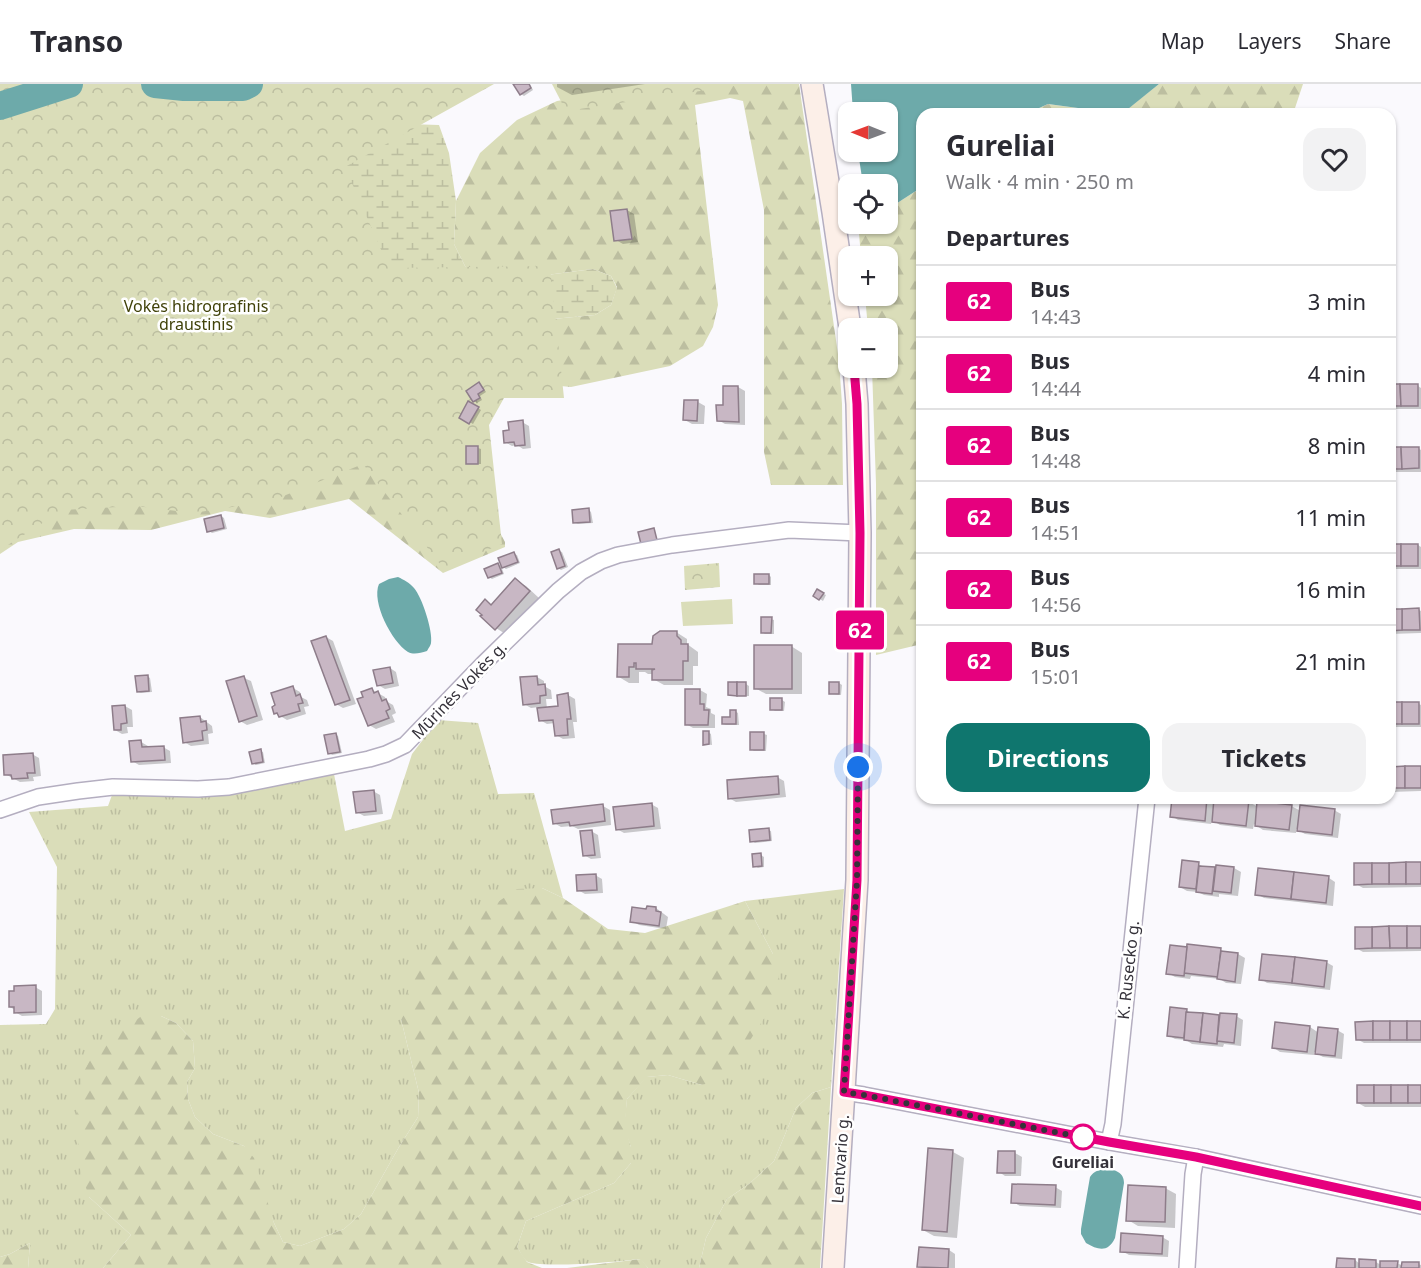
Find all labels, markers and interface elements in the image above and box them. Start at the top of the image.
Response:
text: Transo [30,22,123,60]
text: Map [1161,27,1205,55]
text: Layers [1238,27,1302,55]
text: Share [1335,27,1391,55]
north arrow [838,102,898,162]
map controls [838,102,898,378]
text: Gureliai [946,126,1055,164]
button: heart [1303,128,1366,191]
text: Walk · 4 min · 250 m [946,168,1134,195]
button: locate [838,174,898,234]
text: Departures [946,222,1070,252]
button: + [838,246,898,306]
text: Bus [1030,273,1070,303]
text: 3 min [1308,286,1366,316]
text: 62 [967,287,991,315]
park label: Vokės hidrografinis draustinis [124,295,268,335]
text: 14:43 [1030,303,1081,330]
button: − [838,318,898,378]
text: Bus [1030,345,1070,375]
text: 4 min [1308,358,1366,388]
text: 62 [967,359,991,387]
text: 14:44 [1030,375,1081,402]
text: Bus [1030,417,1070,447]
text: 8 min [1308,430,1366,460]
text: 62 [967,431,991,459]
text: 14:48 [1030,447,1081,474]
text: Bus [1030,489,1070,519]
text: 11 min [1295,502,1366,532]
text: 62 [967,503,991,531]
text: 14:51 [1030,519,1081,546]
text: Bus [1030,561,1070,591]
text: 16 min [1295,574,1366,604]
text: 62 [967,575,991,603]
text: 14:56 [1030,591,1081,618]
line badge: 62 [833,610,887,650]
text: 62 [848,616,872,644]
text: Bus [1030,633,1070,663]
street label: Mūrinės Vokės g. [407,636,511,744]
text: 21 min [1295,646,1366,676]
text: 62 [967,647,991,675]
text: 15:01 [1030,663,1081,690]
button: Directions [946,723,1150,792]
button: Tickets [1162,723,1366,792]
your location [843,752,873,782]
street label: K. Rusecko g. [1112,920,1144,1020]
street label: Lentvario g. [826,1114,854,1204]
marker: Gureliai [1070,1124,1096,1150]
place label: Gureliai [1052,1151,1114,1173]

